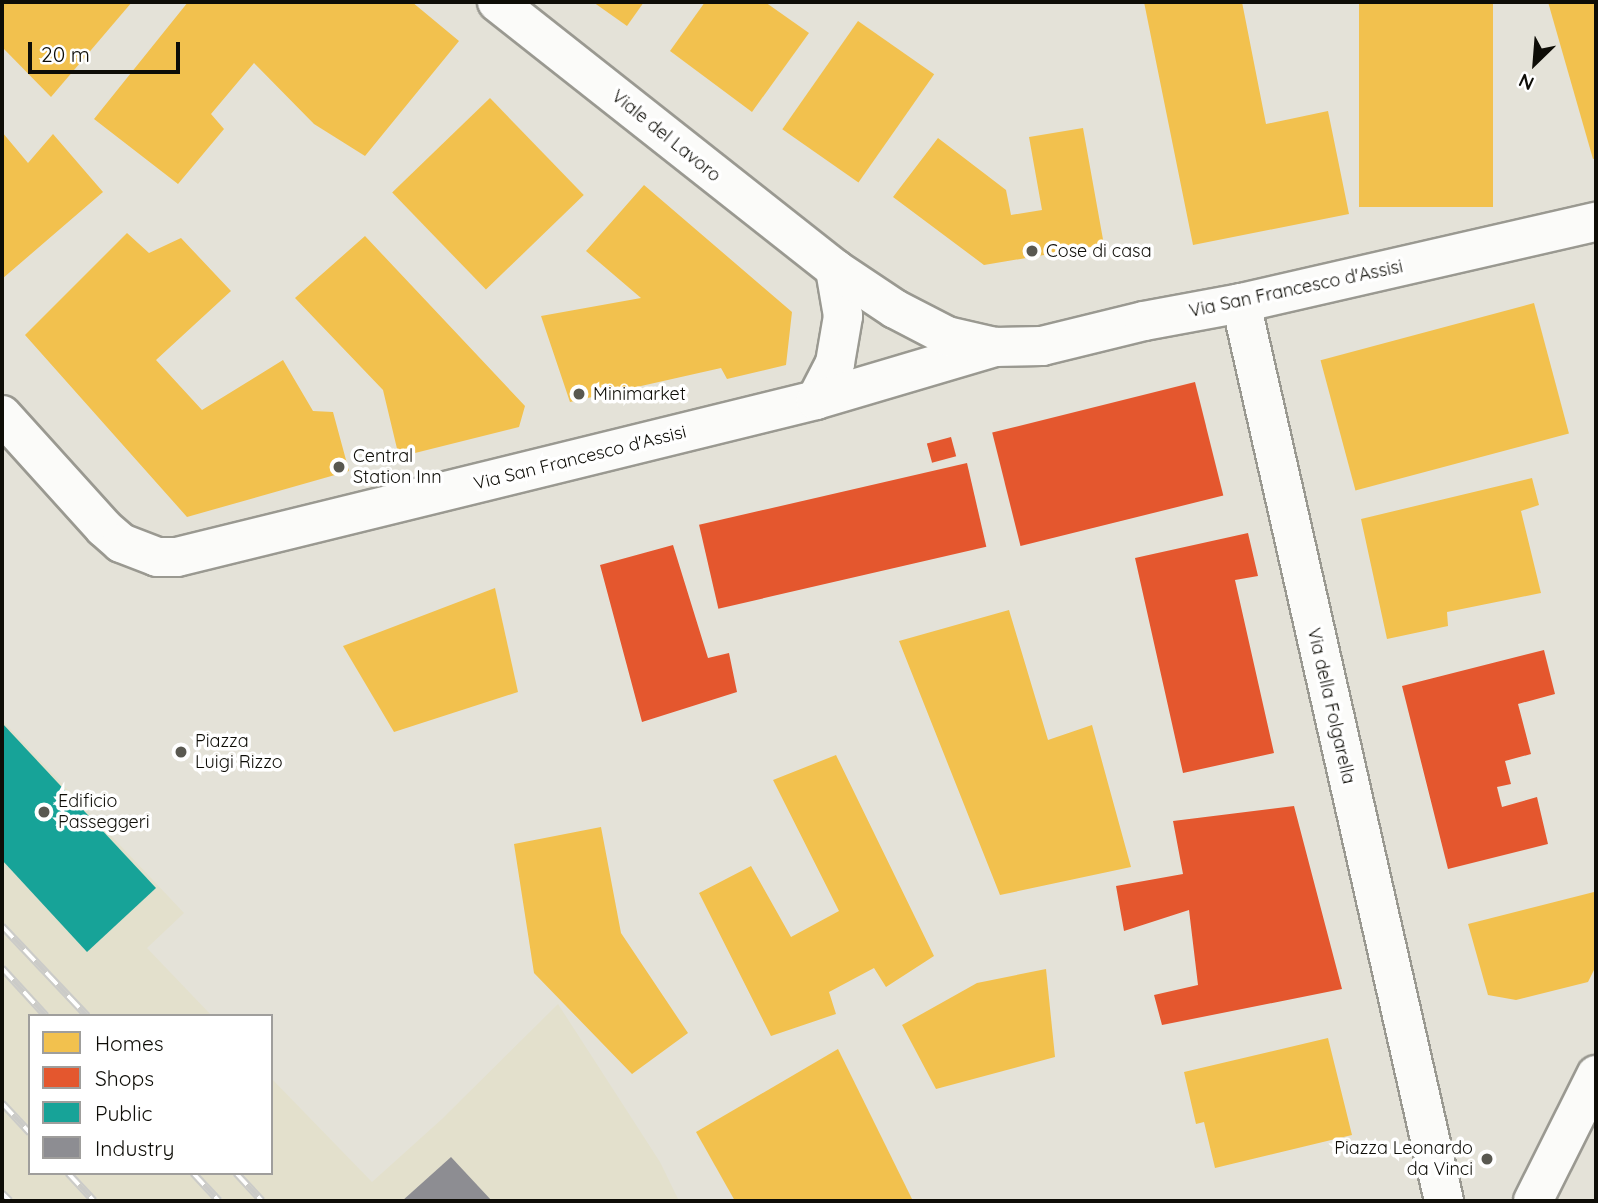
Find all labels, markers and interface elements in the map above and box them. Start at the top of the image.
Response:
scale bar [32,28,184,72]
north arrow [1500,28,1570,98]
text: 20 m [41,41,90,67]
text: N [1515,68,1538,96]
street label: Viale del Lavoro [607,85,725,187]
place label: Cose di casa [1046,240,1152,262]
marker: Cose di casa [1024,243,1040,259]
street label: Via San Francesco d'Assisi [1187,256,1405,322]
place label: Minimarket [593,383,686,405]
marker: Minimarket [571,386,587,402]
street label: Via San Francesco d'Assisi [472,421,688,495]
place label: Central Station Inn [353,446,442,489]
marker: Central Station Inn [331,459,347,475]
street label: Via della Folgarella [1303,626,1359,786]
place label: Piazza Luigi Rizzo [195,731,283,774]
marker: Piazza Luigi Rizzo [173,744,189,760]
place label: Edificio Passeggeri [58,791,150,834]
marker: Edificio Passeggeri [36,804,52,820]
legend [28,1014,273,1175]
text: Homes [95,1030,164,1056]
text: Shops [95,1065,154,1091]
text: Public [95,1100,152,1126]
text: Industry [95,1135,174,1161]
place label: Piazza Leonardo da Vinci [1334,1138,1473,1180]
marker: Piazza Leonardo da Vinci [1479,1151,1495,1167]

